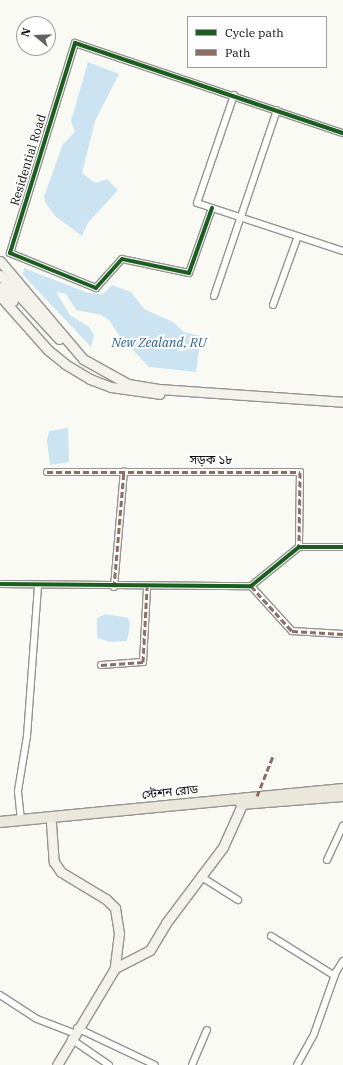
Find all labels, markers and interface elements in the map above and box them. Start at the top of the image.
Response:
north arrow [16,16,56,56]
legend [187,16,327,68]
text: Cycle path [225,25,284,40]
text: N [18,26,34,39]
text: Path [225,45,250,60]
street label: Residential Road [7,113,49,207]
water label: New Zealand, RU [111,335,207,351]
street label: সড়ক ১৮ [190,453,232,467]
street label: স্টেশন রোড [141,782,199,802]

